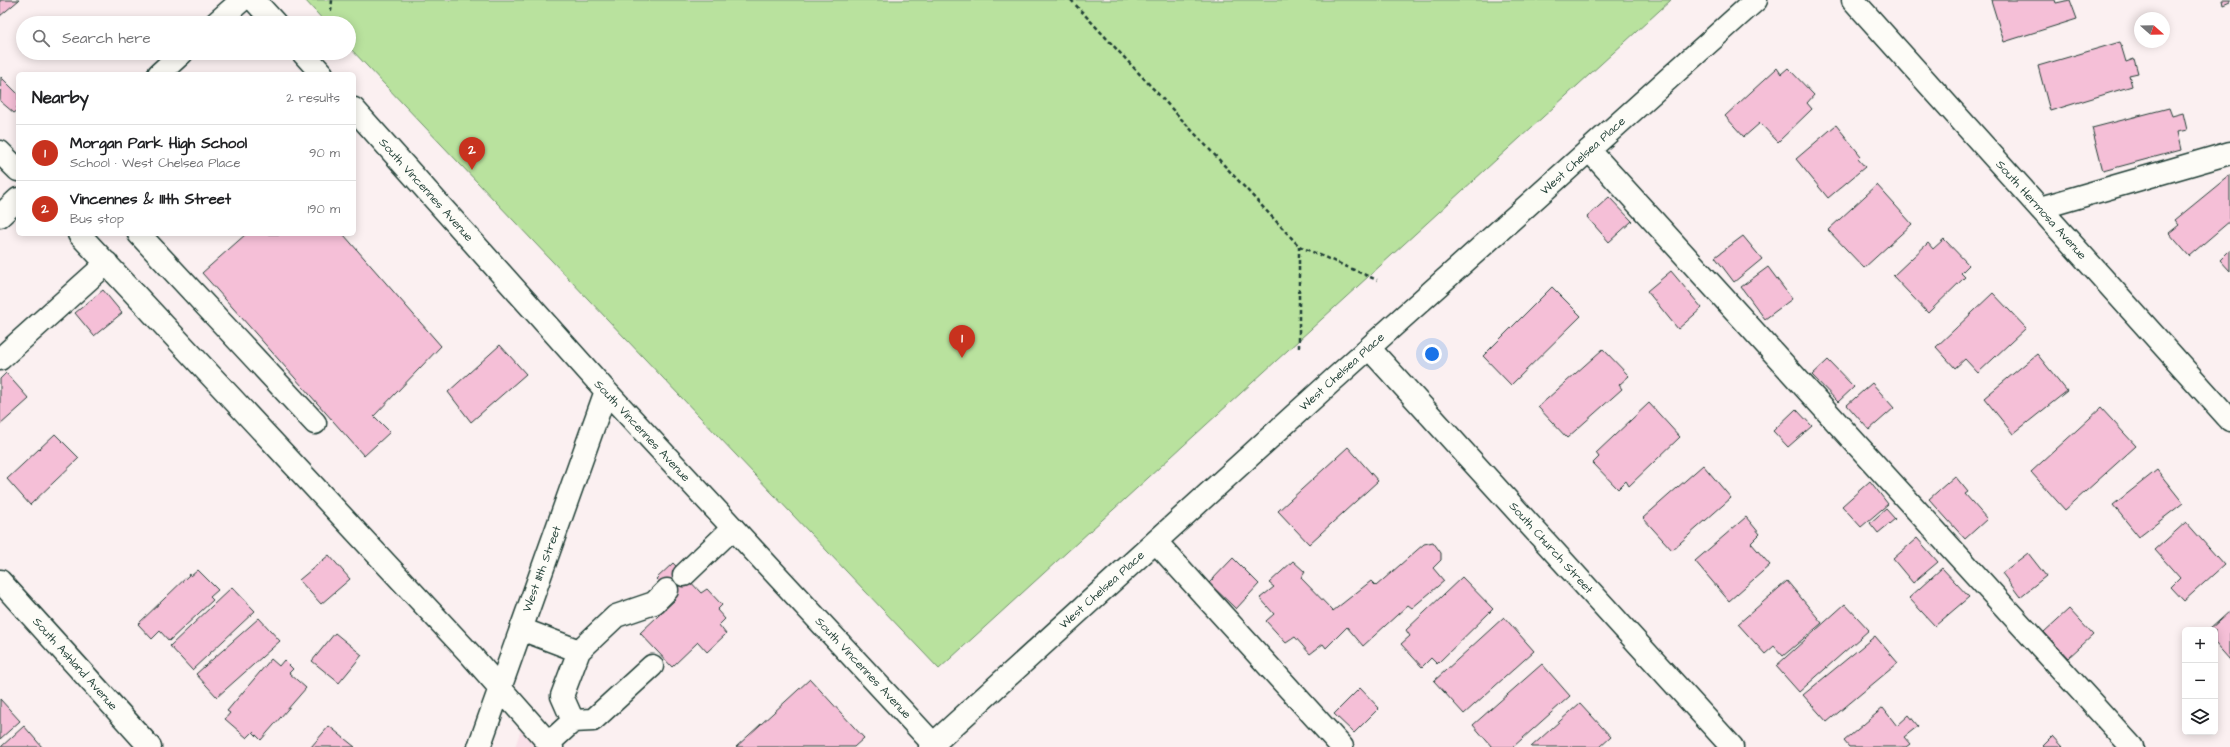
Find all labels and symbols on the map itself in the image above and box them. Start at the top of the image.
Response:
north arrow [2134,12,2170,48]
street label: West Chelsea Place [1537,113,1630,199]
street label: South Vincennes Avenue [375,135,477,246]
pin: 2 [459,137,485,170]
street label: South Hermosa Avenue [1992,157,2091,264]
pin: 1 [949,325,975,358]
street label: West Chelsea Place [1296,329,1389,415]
your location [1422,344,1442,364]
street label: South Vincennes Avenue [590,376,694,486]
street label: South Church Street [1505,498,1597,598]
street label: West 111th Street [519,523,566,615]
street label: West Chelsea Place [1056,547,1149,633]
street label: South Vincennes Avenue [811,613,915,723]
street label: South Ashland Avenue [29,614,122,715]

